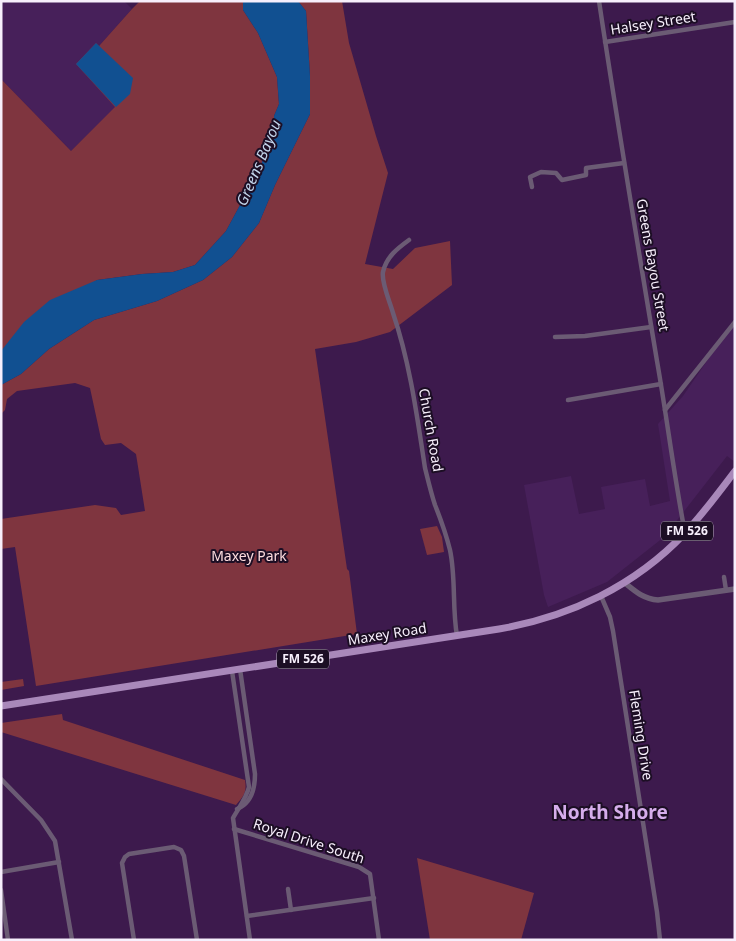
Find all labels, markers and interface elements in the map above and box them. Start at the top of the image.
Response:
street label: Halsey Street [609,6,697,39]
water label: Greens Bayou [231,116,285,209]
street label: Greens Bayou Street [632,197,675,333]
street label: Church Road [415,387,448,473]
road number: FM 526 [661,522,713,540]
park label: Maxey Park [211,546,287,565]
street label: Maxey Road [346,618,428,649]
road number: FM 526 [277,650,329,669]
street label: Fleming Drive [625,688,658,781]
district label: North Shore [552,799,668,825]
street label: Royal Drive South [251,814,367,867]

